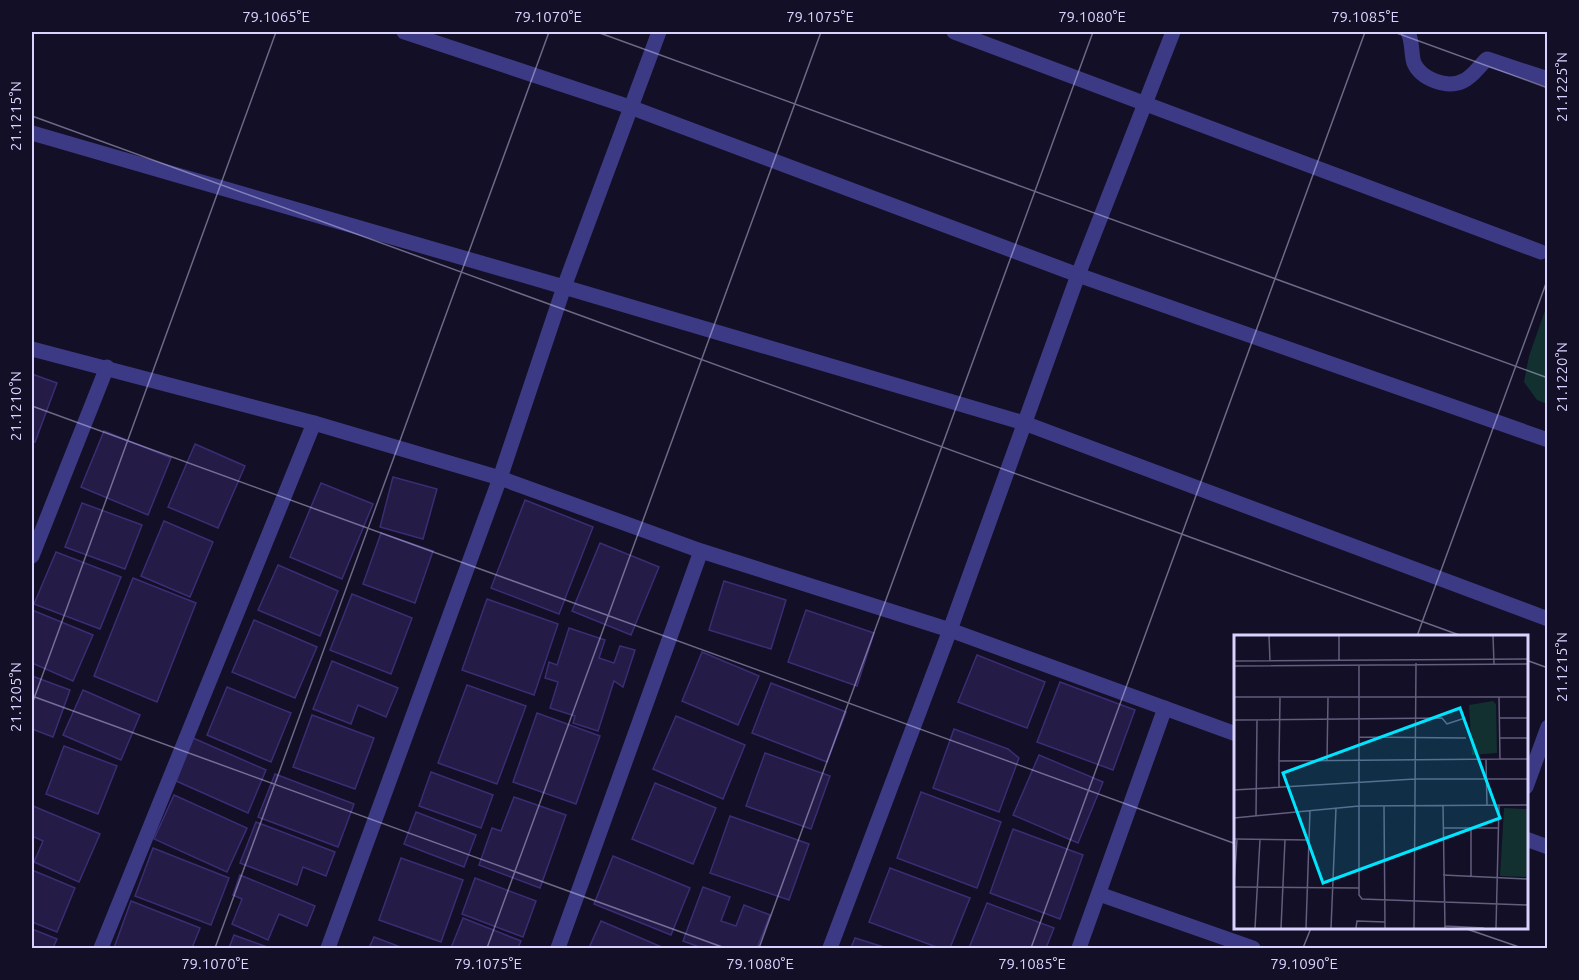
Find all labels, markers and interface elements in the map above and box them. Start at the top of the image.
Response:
text: 79.1065°E [242,8,310,25]
text: 79.1070°E [514,8,582,25]
text: 79.1075°E [786,8,854,25]
text: 79.1080°E [1058,8,1126,25]
text: 79.1085°E [1331,8,1399,25]
text: 21.1225°N [1553,52,1570,122]
text: 21.1215°N [7,81,24,151]
text: 21.1220°N [1553,342,1570,412]
text: 21.1210°N [7,371,24,441]
text: 21.1215°N [1553,632,1570,702]
inset map [1234,635,1528,929]
text: 21.1205°N [7,662,24,732]
text: 79.1070°E [181,955,249,972]
text: 79.1075°E [454,955,522,972]
text: 79.1080°E [726,955,794,972]
text: 79.1085°E [998,955,1066,972]
text: 79.1090°E [1270,955,1338,972]

